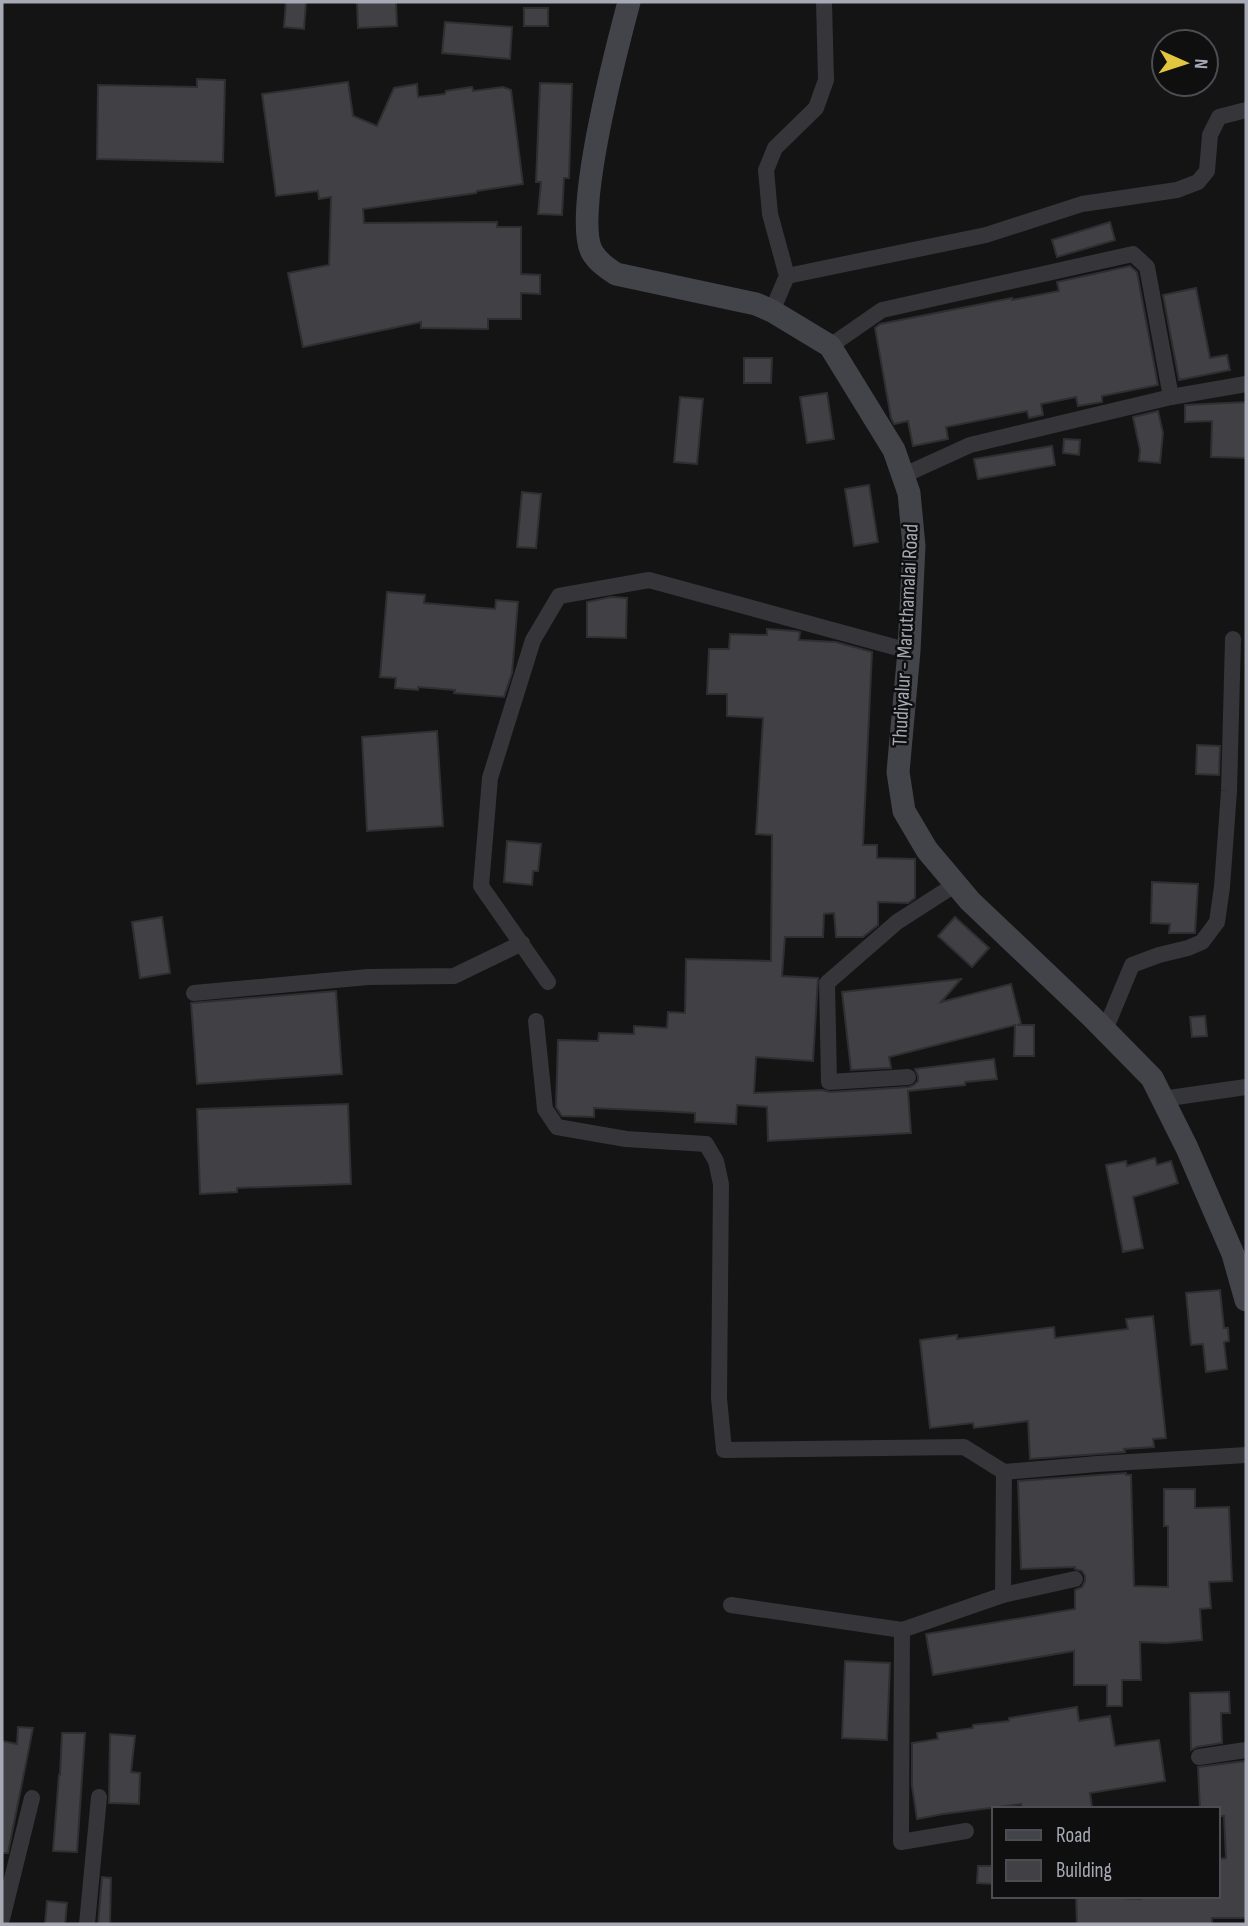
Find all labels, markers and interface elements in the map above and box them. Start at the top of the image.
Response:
north arrow [1150,28,1220,98]
text: N [1189,58,1212,69]
street label: Thudiyalur - Maruthamalai Road [887,523,924,747]
legend [992,1807,1220,1898]
text: Road [1056,1823,1091,1848]
text: Building [1056,1858,1112,1883]

